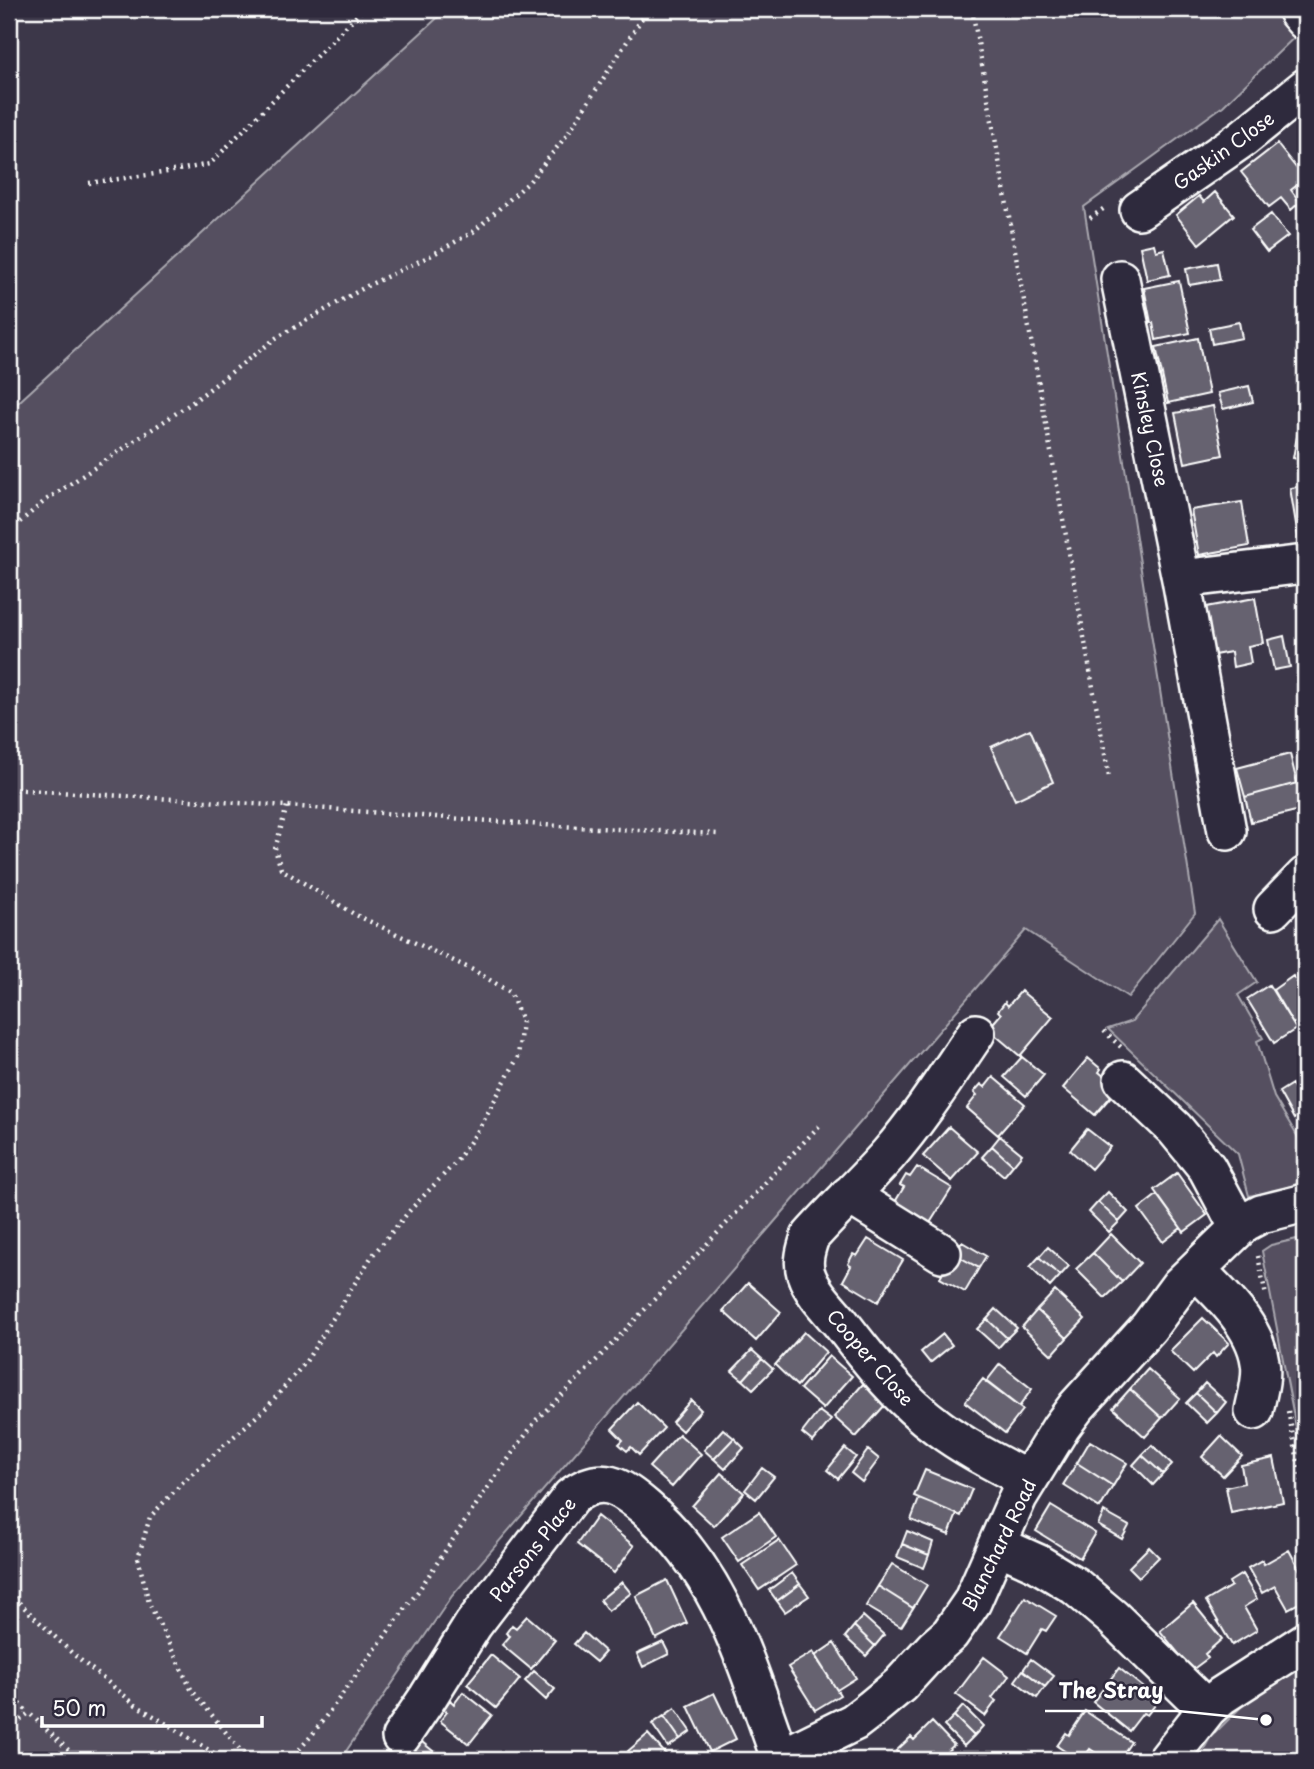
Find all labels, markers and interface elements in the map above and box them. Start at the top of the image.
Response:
street label: Gaskin Close [1167,104,1279,196]
street label: Kinsley Close [1125,369,1177,489]
street label: Cooper Close [821,1302,921,1412]
street label: Blanchard Road [954,1474,1042,1616]
street label: Parsons Place [482,1491,582,1607]
callout: The Stray [1045,1669,1178,1711]
text: The Stray [1059,1673,1163,1705]
scale bar [42,1685,262,1729]
text: 50 m [52,1691,106,1723]

